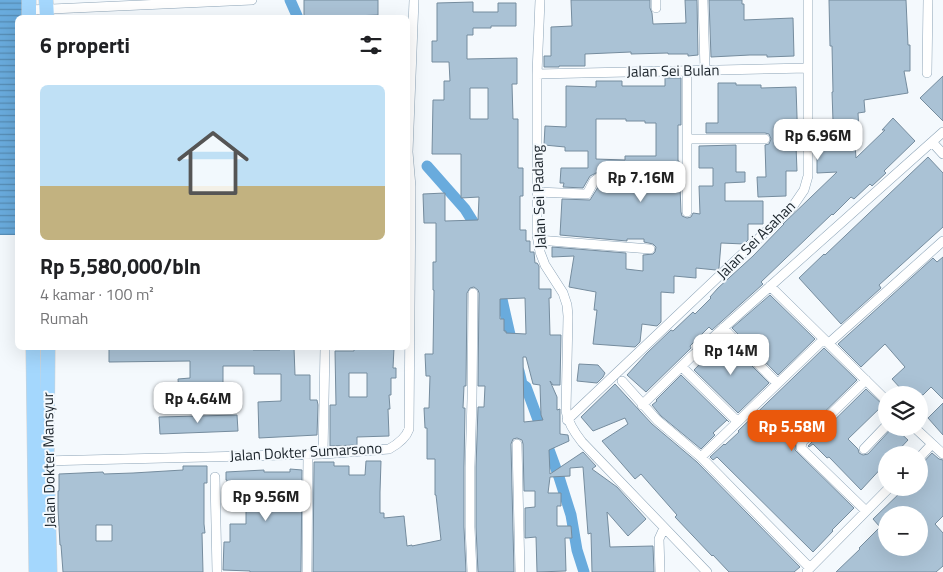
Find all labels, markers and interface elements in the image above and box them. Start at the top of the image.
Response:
text: 6 properti [40,29,130,61]
icon: filters [357,31,385,59]
street label: Jalan Sei Bulan [626,58,720,83]
icon: home [168,118,258,208]
pin: Rp 6.96M [766,119,870,161]
text: Rp 6.96M [785,123,851,147]
street label: Jalan Sei Padang [525,144,552,249]
pin: Rp 7.16M [589,160,693,203]
text: Rp 7.16M [608,165,674,189]
street label: Jalan Sei Asahan [711,195,800,284]
text: Rp 5,580,000/bln [40,250,201,282]
text: 4 kamar · 100 m² [40,282,154,306]
text: Rumah [40,306,88,330]
pin: Rp 14M [690,334,772,376]
text: Rp 14M [704,338,758,362]
pin: Rp 4.64M [146,382,250,424]
text: Rp 4.64M [165,386,231,410]
map controls [878,386,928,556]
button: layers [878,386,928,436]
street label: Jalan Dokter Mansyur [36,392,61,528]
pin: Rp 5.58M [740,410,844,452]
text: Rp 5.58M [759,414,825,438]
street label: Jalan Dokter Sumarsono [229,436,383,467]
button: + [878,446,928,496]
pin: Rp 9.56M [214,480,318,522]
text: Rp 9.56M [233,484,299,508]
button: − [878,506,928,556]

